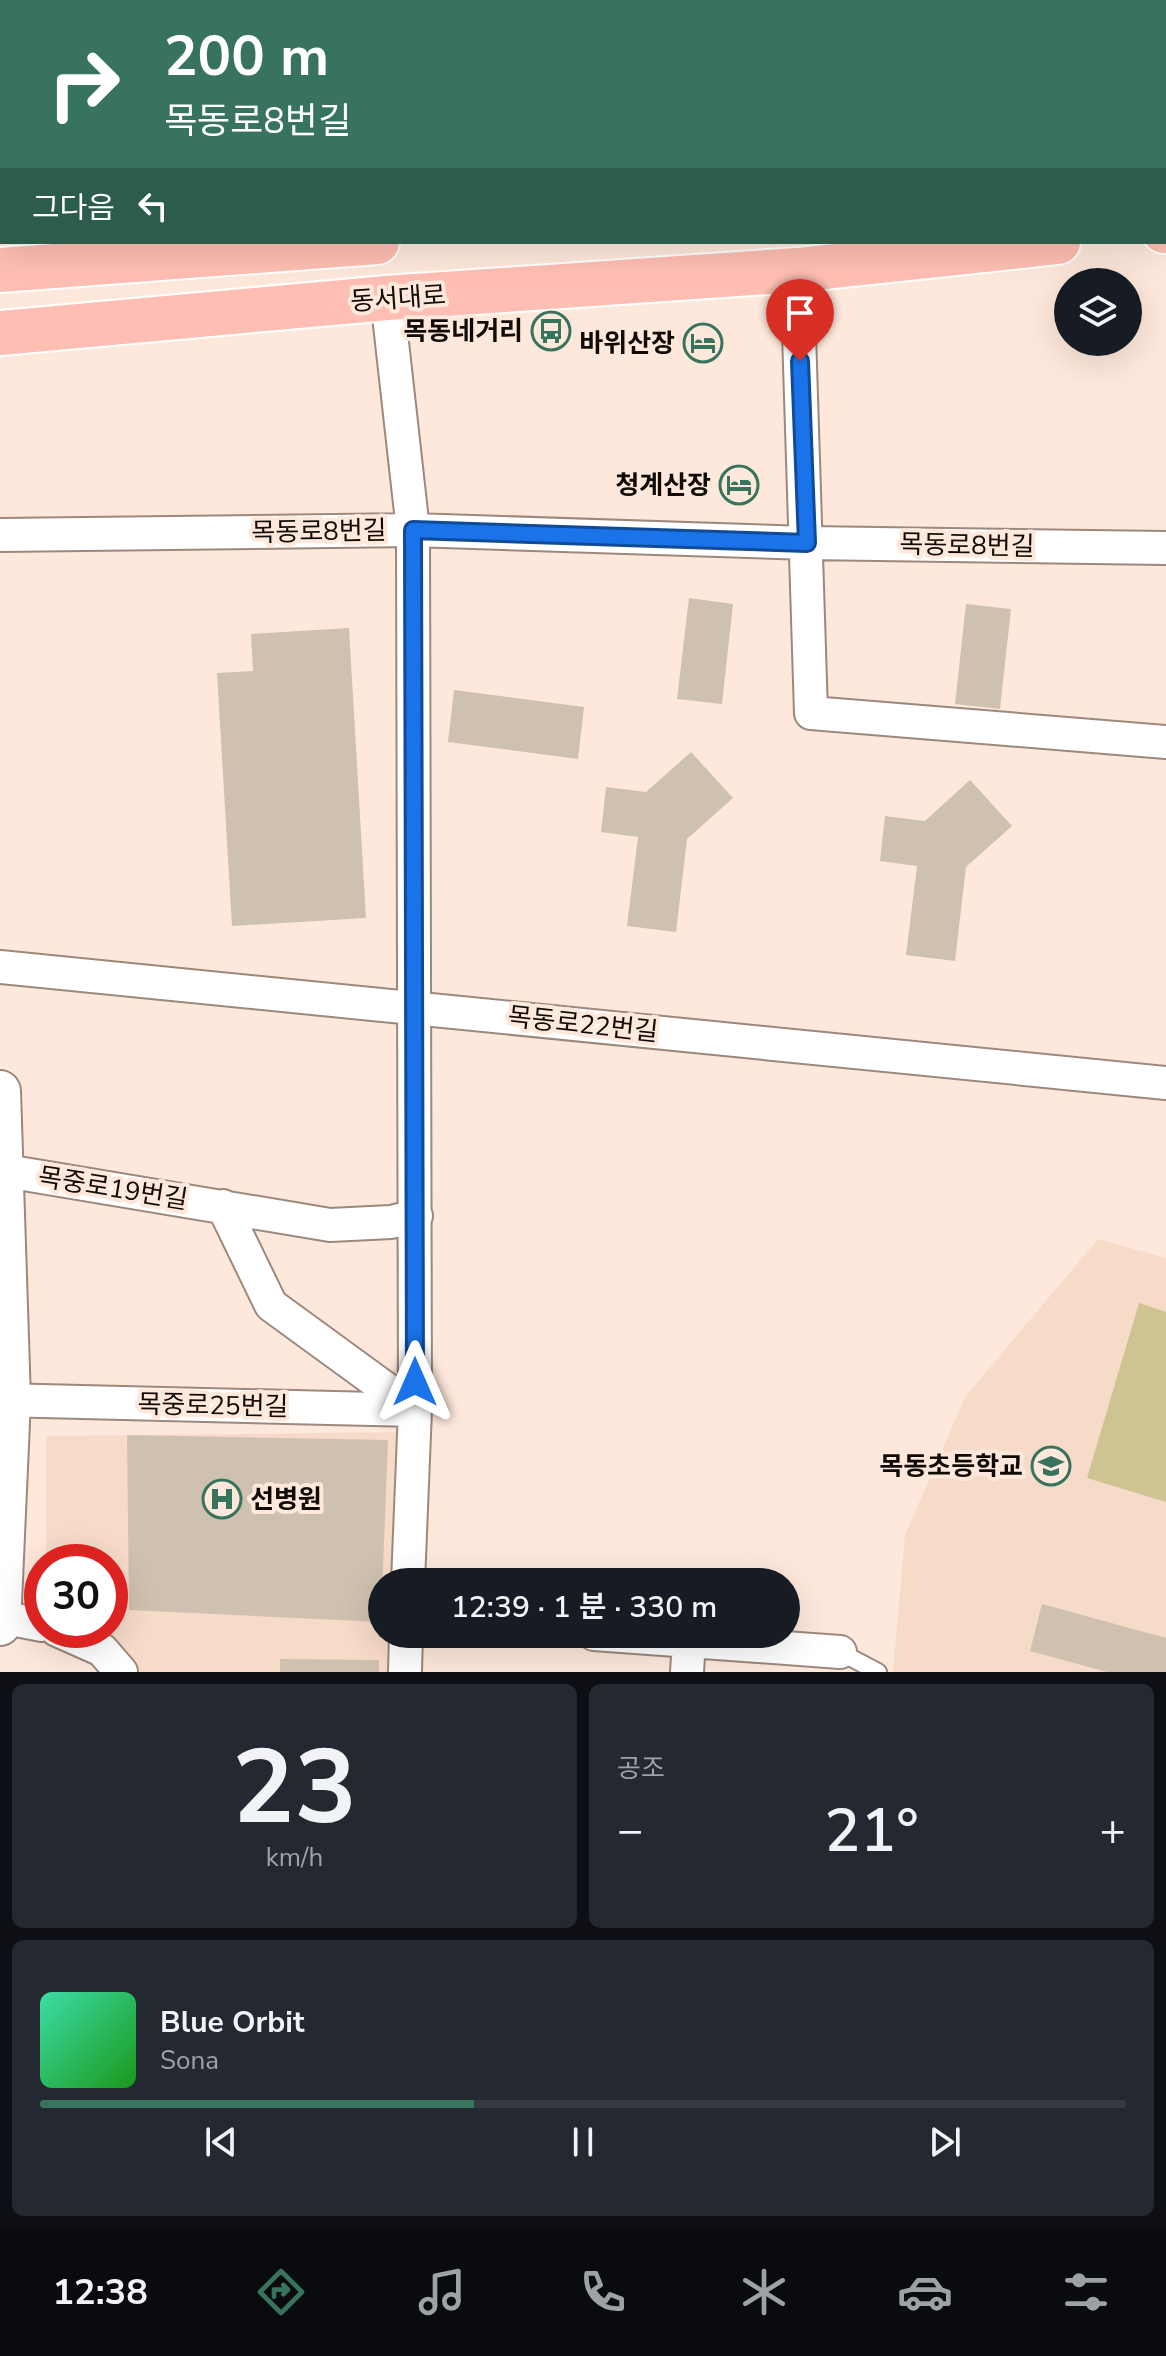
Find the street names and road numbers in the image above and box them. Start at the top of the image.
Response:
street label: 동서대로 [349,278,447,319]
street label: 목동로8번길 [251,513,387,550]
street label: 목동로8번길 [899,527,1035,564]
street label: 목동로22번길 [506,999,660,1050]
street label: 목중로19번길 [36,1159,190,1218]
street label: 목중로25번길 [137,1387,289,1424]

